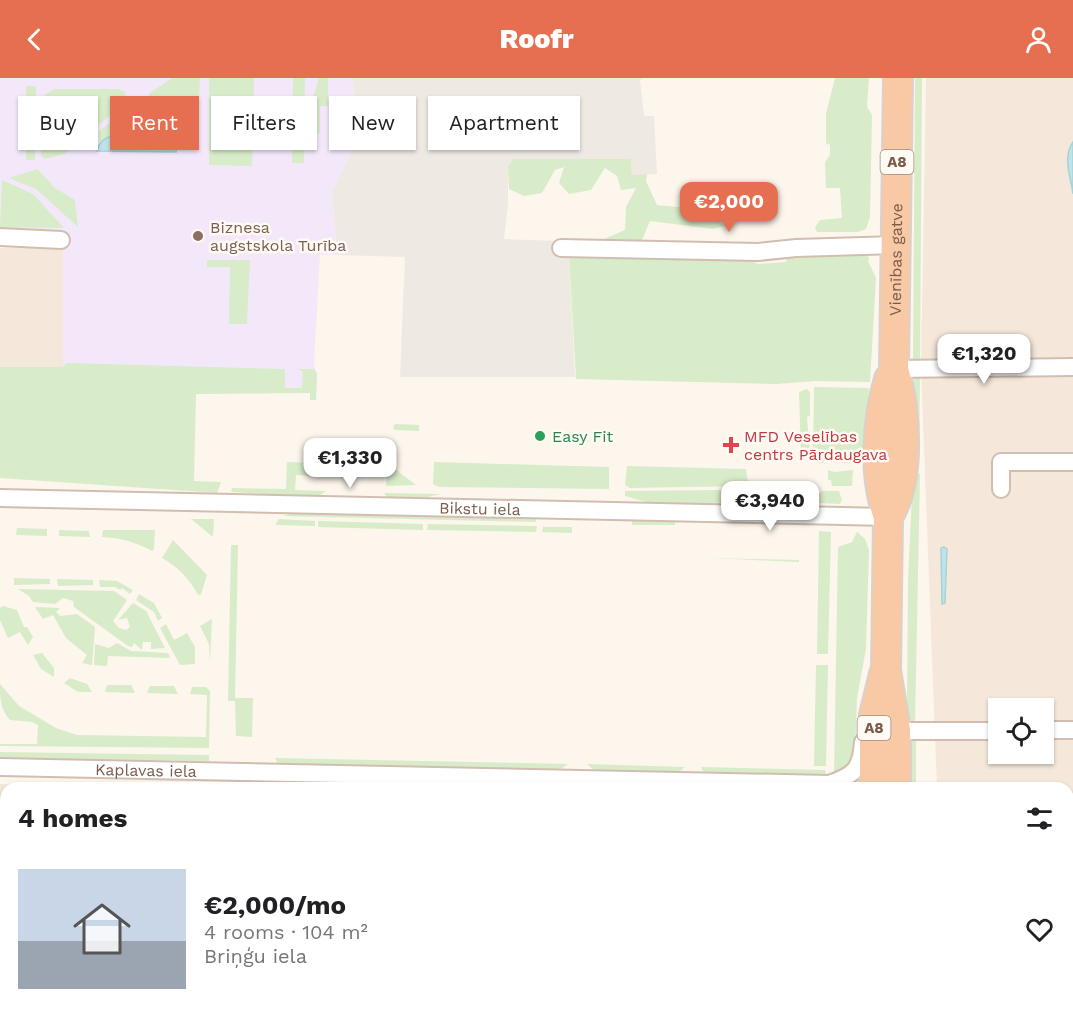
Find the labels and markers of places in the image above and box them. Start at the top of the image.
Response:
pin: €2,000 [680,182,778,233]
place label: Biznesa augstskola Turība [210,218,346,255]
marker: Biznesa augstskola Turība [191,229,205,243]
pin: €1,320 [935,334,1033,385]
place label: Easy Fit [552,427,614,446]
place label: MFD Veselības centrs Pārdaugava [744,427,887,464]
marker: Easy Fit [533,429,547,443]
marker: MFD Veselības centrs Pārdaugava [722,436,740,454]
pin: €1,330 [301,438,399,489]
pin: €3,940 [721,481,819,532]

